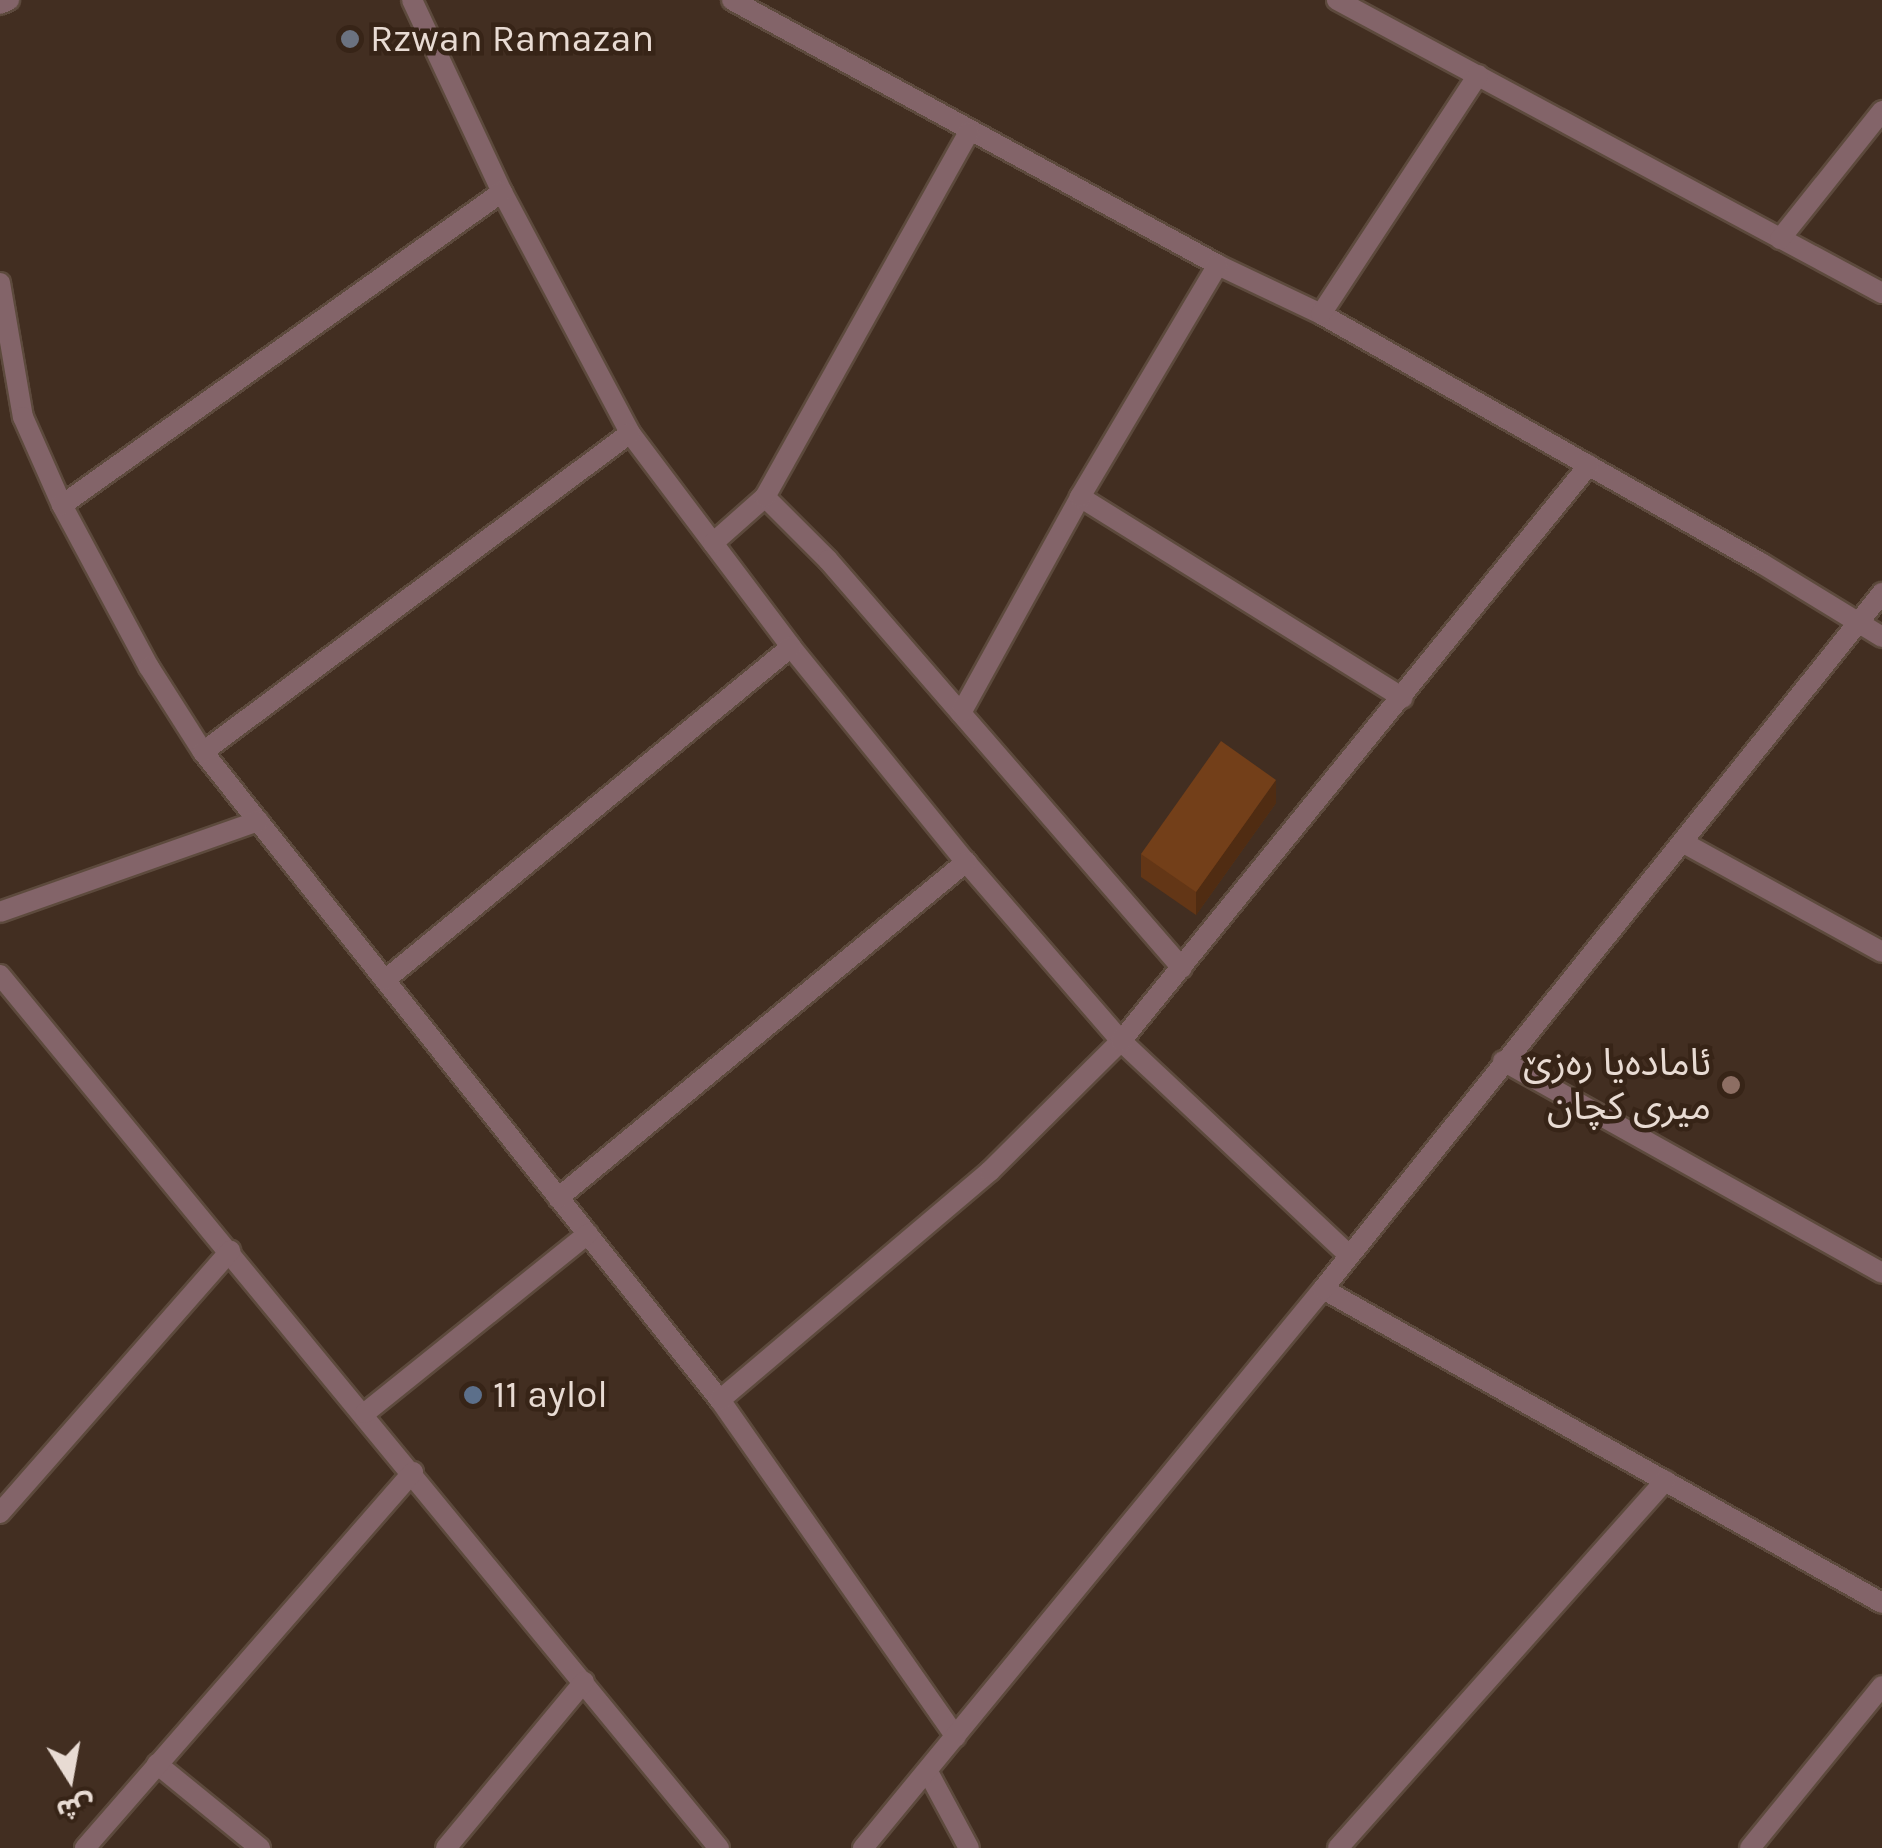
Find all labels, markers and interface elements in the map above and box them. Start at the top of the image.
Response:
place label: Rzwan Ramazan [370,16,654,62]
marker: Rzwan Ramazan [339,28,361,50]
place label: ئامادەيا رەزێ ميرى كچان [1523,1040,1711,1130]
marker: ئامادەيا رەزێ ميرى كچان [1720,1074,1742,1096]
place label: 11 aylol [493,1372,608,1418]
marker: 11 aylol [462,1384,484,1406]
north arrow [20,1728,120,1828]
text: ش [54,1788,98,1828]

